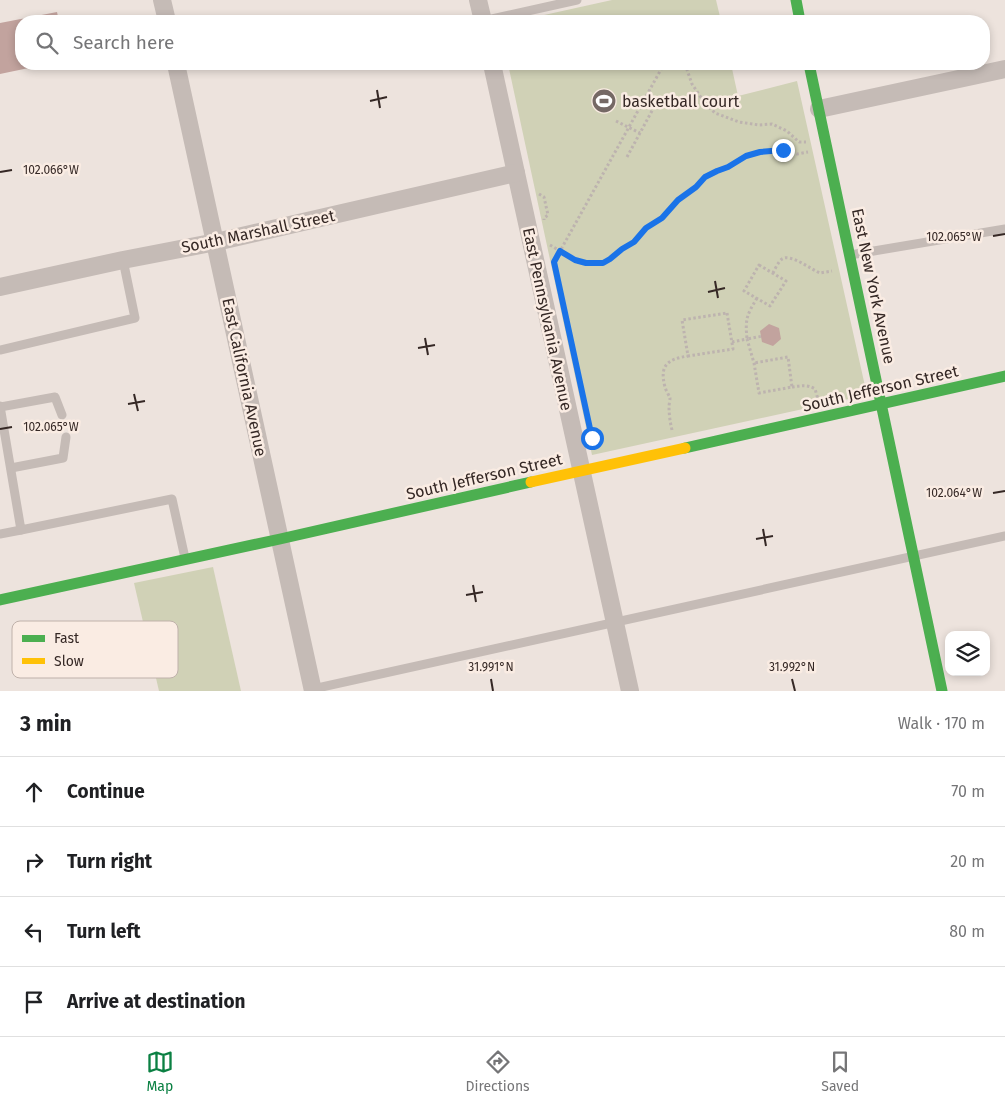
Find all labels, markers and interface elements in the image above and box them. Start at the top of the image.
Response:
search box [15,15,990,70]
icon: search [33,29,61,57]
text: Search here [73,31,174,54]
sports icon: basketball court [591,88,617,114]
place label: basketball court [622,92,740,111]
route end [772,139,795,162]
text: 102.066°W [23,163,79,177]
street label: South Marshall Street [180,206,337,257]
street label: East New York Avenue [848,207,899,366]
street label: East Pennsylvania Avenue [519,226,576,412]
text: 102.065°W [926,230,982,244]
street label: East California Avenue [218,296,271,458]
street label: South Jefferson Street [800,361,960,416]
text: 102.065°W [23,420,79,434]
route start [581,427,604,450]
street label: South Jefferson Street [404,449,564,504]
text: 102.064°W [926,486,982,500]
legend [12,621,178,678]
text: Fast [54,630,80,647]
map controls [945,631,990,676]
button: layers [945,631,990,676]
text: Slow [54,653,84,670]
text: 31.991°N [468,660,514,674]
text: 31.992°N [769,660,815,674]
text: 3 min [20,711,72,737]
text: Walk · 170 m [898,714,985,733]
icon: ahead [20,778,48,806]
text: Continue [67,780,145,803]
text: 70 m [951,782,985,801]
icon: right [20,848,48,876]
text: Turn right [67,850,152,873]
text: 20 m [950,852,985,871]
icon: left [20,918,48,946]
text: Turn left [67,920,141,943]
text: 80 m [949,922,985,941]
icon: arrive [20,988,48,1016]
text: Arrive at destination [67,990,246,1013]
tab: Map [146,1048,174,1095]
tab: Directions [465,1048,530,1095]
tab: Saved [821,1048,859,1095]

